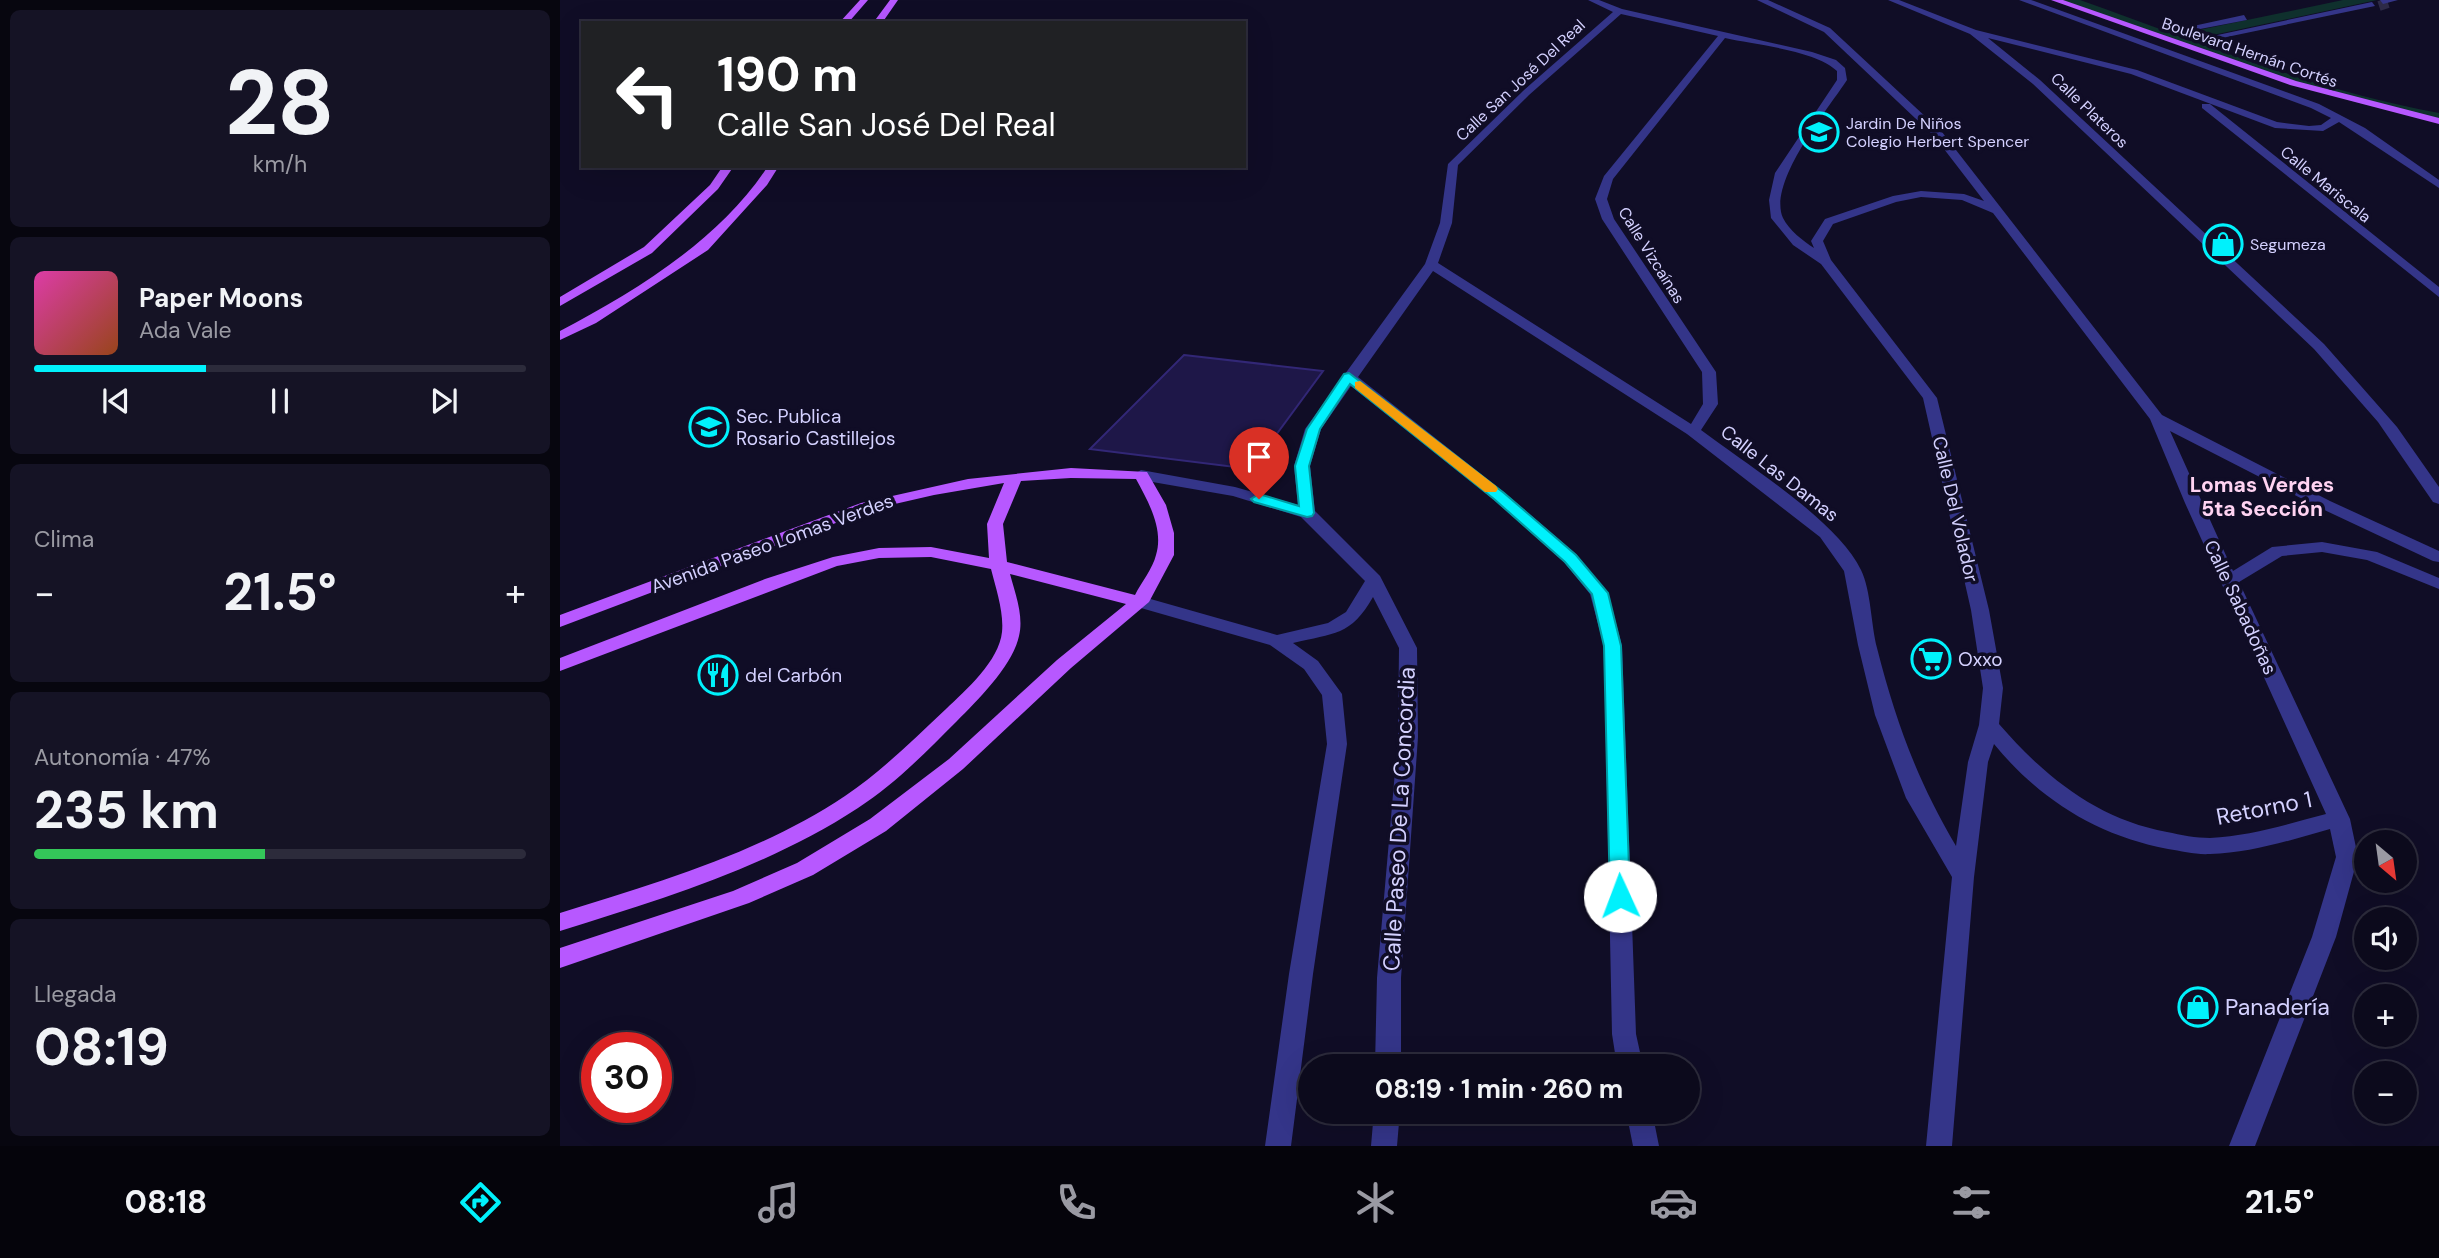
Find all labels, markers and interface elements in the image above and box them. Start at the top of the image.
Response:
street label: Boulevard Hernán Cortés [2159,13,2341,92]
street label: Calle San José Del Real [1451,15,1589,146]
text: 190 m [717,42,858,106]
text: 28 [225,44,335,162]
icon: left [602,49,693,140]
street label: Calle Plateros [2046,68,2133,153]
text: Calle San José Del Real [717,104,1056,146]
school or university icon: Jardin De Niños Colegio Herbert Spencer [1798,111,1840,153]
place label: Jardin De Niños Colegio Herbert Spencer [1846,113,2029,152]
street label: Calle Mariscala [2276,141,2375,227]
text: km/h [253,149,307,179]
street label: Calle Vizcaínas [1614,203,1690,307]
shop icon: Segumeza [2202,223,2244,265]
place label: Segumeza [2250,234,2326,255]
text: Paper Moons [139,281,303,315]
text: Ada Vale [139,315,232,345]
icon: previous [97,382,135,420]
icon: pause [261,382,299,420]
icon: next [425,382,463,420]
place label: Sec. Publica Rosario Castillejos [736,404,896,451]
school or university icon: Sec. Publica Rosario Castillejos [688,406,730,448]
street label: Calle Las Damas [1715,419,1844,527]
pin [1229,427,1289,499]
street label: Calle Del Volador [1927,434,1984,584]
icon: arrive [1240,438,1278,476]
district label: Lomas Verdes 5ta Sección [2190,471,2334,523]
street label: Avenida Paseo Lomas Verdes [647,488,897,599]
text: Clima [34,524,94,554]
street label: Calle Sabadoñas [2198,536,2283,679]
text: 21.5° [223,558,337,626]
text: − [34,568,55,618]
text: + [505,568,526,618]
supermarket icon: Oxxo [1910,638,1952,680]
place label: Oxxo [1958,647,2002,672]
restaurant icon: del Carbón [697,654,739,696]
place label: del Carbón [745,663,842,688]
street label: Calle Paseo De La Concordia [1376,666,1422,972]
text: Autonomía · 47% [34,742,211,772]
text: 235 km [34,776,219,844]
street label: Retorno 1 [2214,784,2314,832]
north arrow [2354,830,2417,892]
map controls [2354,830,2417,1124]
position arrow [1583,859,1657,933]
button: sound [2354,907,2417,970]
text: Llegada [34,979,117,1009]
button: + [2354,984,2417,1047]
shop icon: Panadería [2177,986,2219,1028]
place label: Panadería [2225,992,2330,1022]
text: 08:19 [34,1013,169,1081]
speed limit sign: 30 [581,1032,672,1123]
button: − [2354,1061,2417,1124]
text: 08:19 · 1 min · 260 m [1375,1072,1623,1106]
icon: directions [456,1178,505,1227]
icon: music [754,1178,803,1227]
icon: phone [1052,1178,1101,1227]
icon: climate [1351,1178,1400,1227]
icon: car [1649,1178,1698,1227]
icon: filters [1947,1178,1996,1227]
text: 08:18 [125,1181,207,1223]
text: 21.5° [2245,1181,2314,1223]

